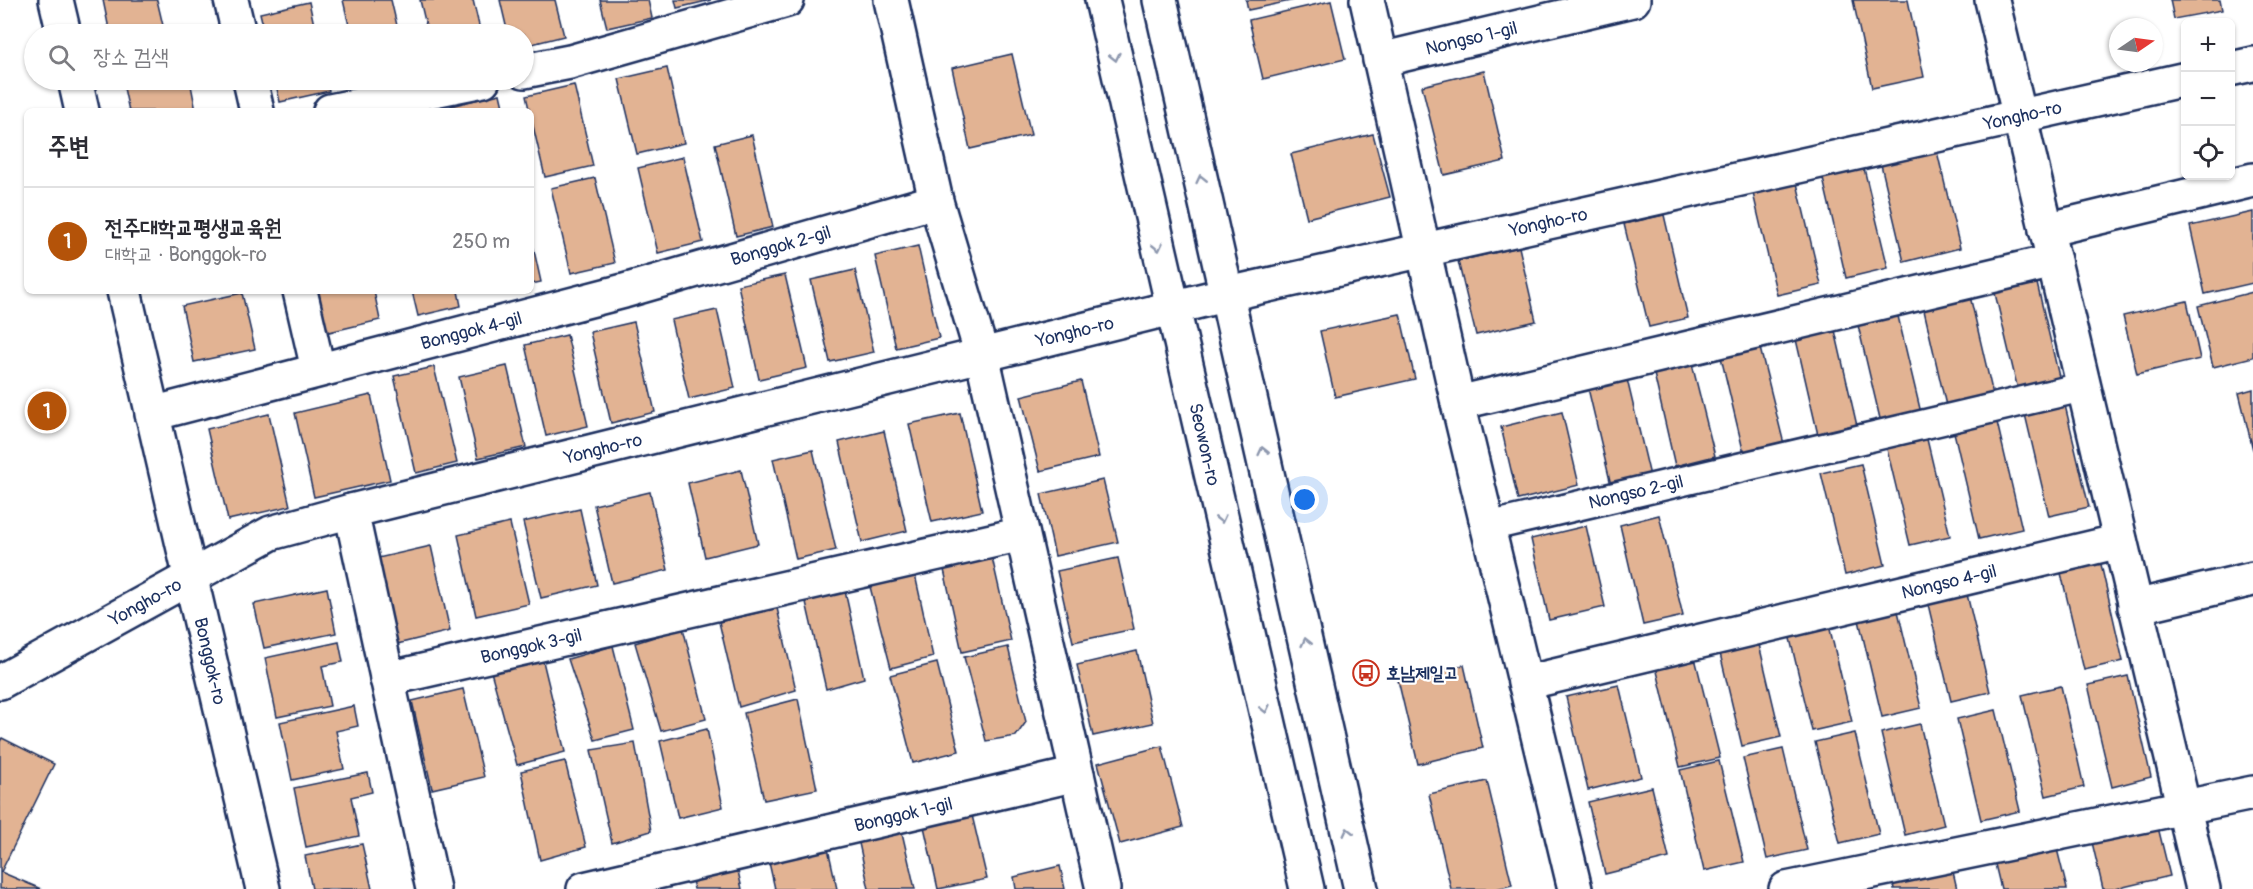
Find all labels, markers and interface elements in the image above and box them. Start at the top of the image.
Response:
street label: Nongso 1-gil [1423,16,1520,60]
north arrow [2109,18,2163,72]
map controls [2181,18,2235,180]
button: + [2181,18,2235,72]
search box [24,24,534,90]
icon: search [45,41,78,74]
text: 장소 검색 [93,43,169,71]
one-way arrow [1107,52,1120,62]
button: − [2181,72,2235,126]
street label: Yongho-ro [1980,96,2064,136]
button: locate [2181,126,2235,180]
text: 주변 [48,131,90,163]
one-way arrow [1196,174,1209,184]
street label: Yongho-ro [1506,202,1590,242]
text: 전주대학교평생교육원 [105,214,282,242]
street label: Bonggok 2-gil [728,220,834,271]
text: 1 [64,229,71,254]
text: 250 m [452,229,510,254]
text: 대학교 · Bonggok-ro [105,242,267,267]
one-way arrow [1151,242,1164,252]
street label: Bonggok 4-gil [418,307,524,355]
street label: Yongho-ro [1033,311,1117,353]
pin: 1 [28,388,66,434]
street label: Seowon-ro [1184,401,1225,488]
street label: Yongho-ro [561,428,645,470]
one-way arrow [1257,447,1270,457]
street label: Nongso 2-gil [1586,470,1686,514]
your location [1290,485,1319,514]
one-way arrow [1214,514,1227,524]
street label: Nongso 4-gil [1899,559,1999,604]
street label: Yongho-ro [104,573,186,632]
street label: Bonggok-ro [189,615,231,707]
street label: Bonggok 3-gil [478,623,584,669]
one-way arrow [1300,637,1313,647]
bus stop icon: 호남제일고 [1351,658,1381,688]
place label: 호남제일고 [1386,662,1458,685]
one-way arrow [1258,704,1271,714]
street label: Bonggok 1-gil [852,792,955,837]
one-way arrow [1343,827,1356,837]

